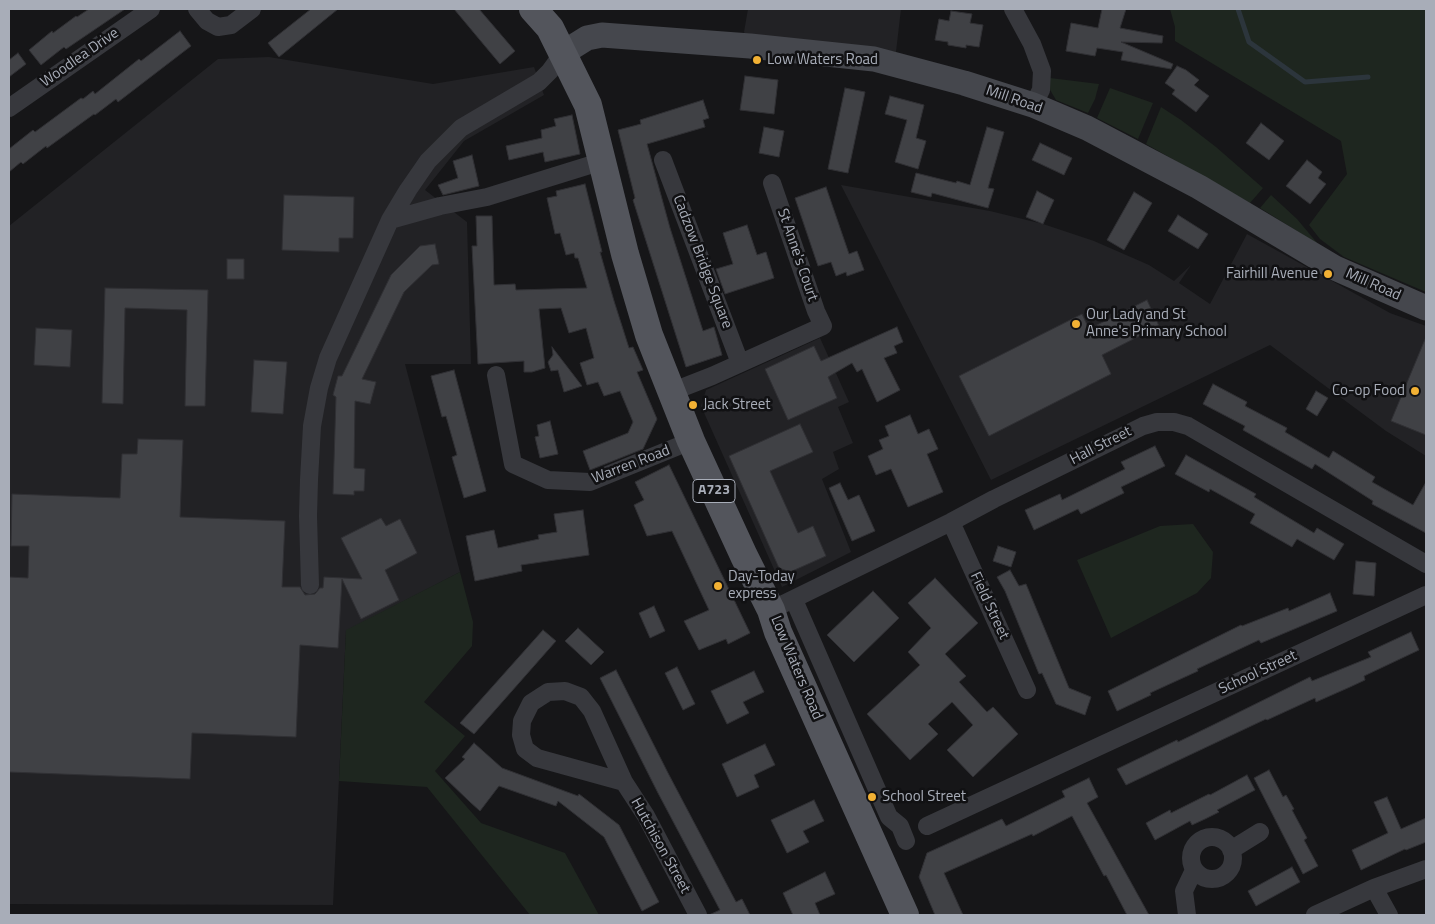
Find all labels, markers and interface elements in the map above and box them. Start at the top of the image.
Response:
street label: Woodlea Drive [37,24,123,92]
place label: Low Waters Road [767,51,878,69]
marker: Low Waters Road [751,54,763,66]
street label: Mill Road [983,82,1045,118]
street label: Cadzow Bridge Square [668,193,736,331]
street label: St Anne's Court [773,206,821,304]
place label: Fairhill Avenue [1226,265,1318,283]
street label: Mill Road [1343,265,1403,305]
marker: Fairhill Avenue [1322,268,1334,280]
place label: Our Lady and St Anne's Primary School [1086,306,1227,341]
marker: Our Lady and St Anne's Primary School [1070,318,1082,330]
place label: Co-op Food [1332,382,1405,400]
marker: Co-op Food [1409,385,1421,397]
place label: Jack Street [703,396,771,414]
marker: Jack Street [687,399,699,411]
street label: Hall Street [1067,423,1135,469]
street label: Warren Road [589,442,673,488]
road number: A723 [693,480,735,502]
place label: Day-Today express [728,568,795,603]
street label: Field Street [966,570,1012,642]
marker: Day-Today express [712,580,724,592]
street label: Low Waters Road [766,613,826,723]
street label: School Street [1216,647,1300,699]
place label: School Street [882,788,966,806]
marker: School Street [866,791,878,803]
street label: Hutchison Street [626,795,694,897]

